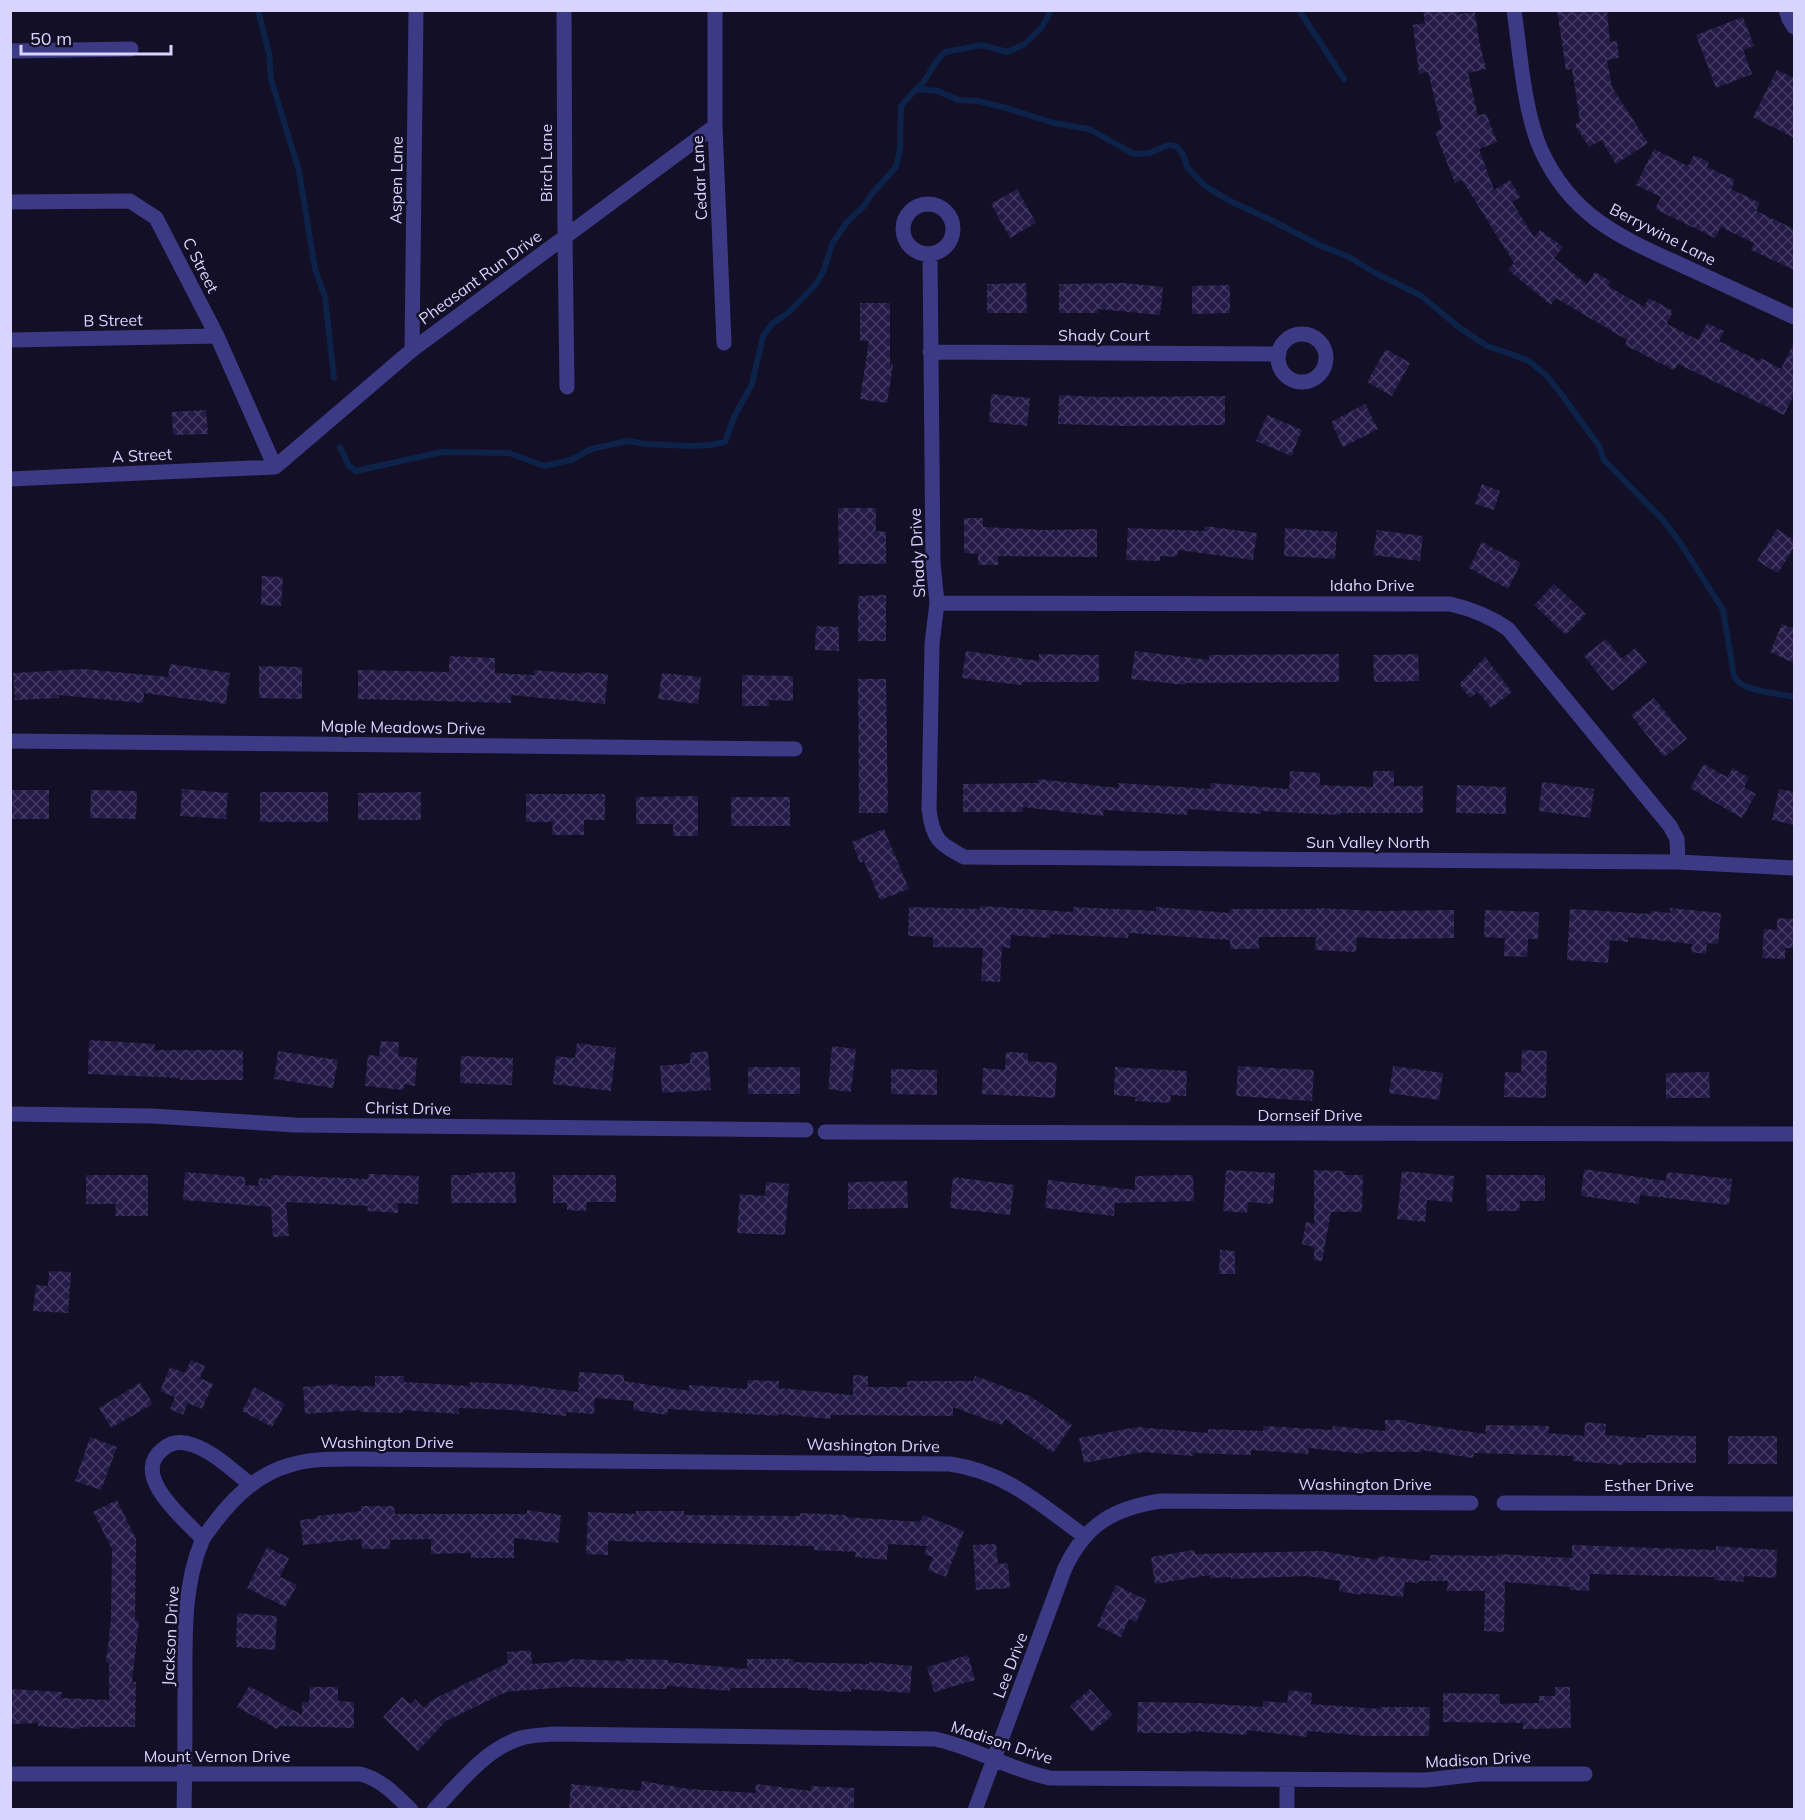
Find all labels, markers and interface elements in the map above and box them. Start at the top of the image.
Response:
scale bar [21,18,171,56]
text: 50 m [30,27,72,50]
street label: Birch Lane [536,124,556,202]
street label: Cedar Lane [687,135,711,221]
street label: Aspen Lane [385,136,407,224]
street label: Berrywine Lane [1606,199,1720,269]
street label: Pheasant Run Drive [415,226,545,328]
street label: C Street [179,234,224,296]
street label: B Street [83,309,143,331]
street label: Shady Court [1058,325,1150,345]
street label: A Street [111,443,173,467]
street label: Shady Drive [905,508,929,598]
street label: Idaho Drive [1330,575,1414,595]
street label: Maple Meadows Drive [320,716,486,738]
street label: Sun Valley North [1306,832,1430,852]
street label: Christ Drive [365,1097,451,1119]
street label: Dornseif Drive [1258,1105,1362,1125]
street label: Washington Drive [320,1432,454,1452]
street label: Washington Drive [806,1434,940,1456]
street label: Washington Drive [1298,1474,1432,1494]
street label: Esther Drive [1604,1475,1694,1495]
street label: Jackson Drive [157,1585,183,1687]
street label: Lee Drive [988,1629,1032,1701]
street label: Madison Drive [948,1716,1056,1768]
street label: Mount Vernon Drive [144,1746,290,1766]
street label: Madison Drive [1425,1746,1531,1772]

